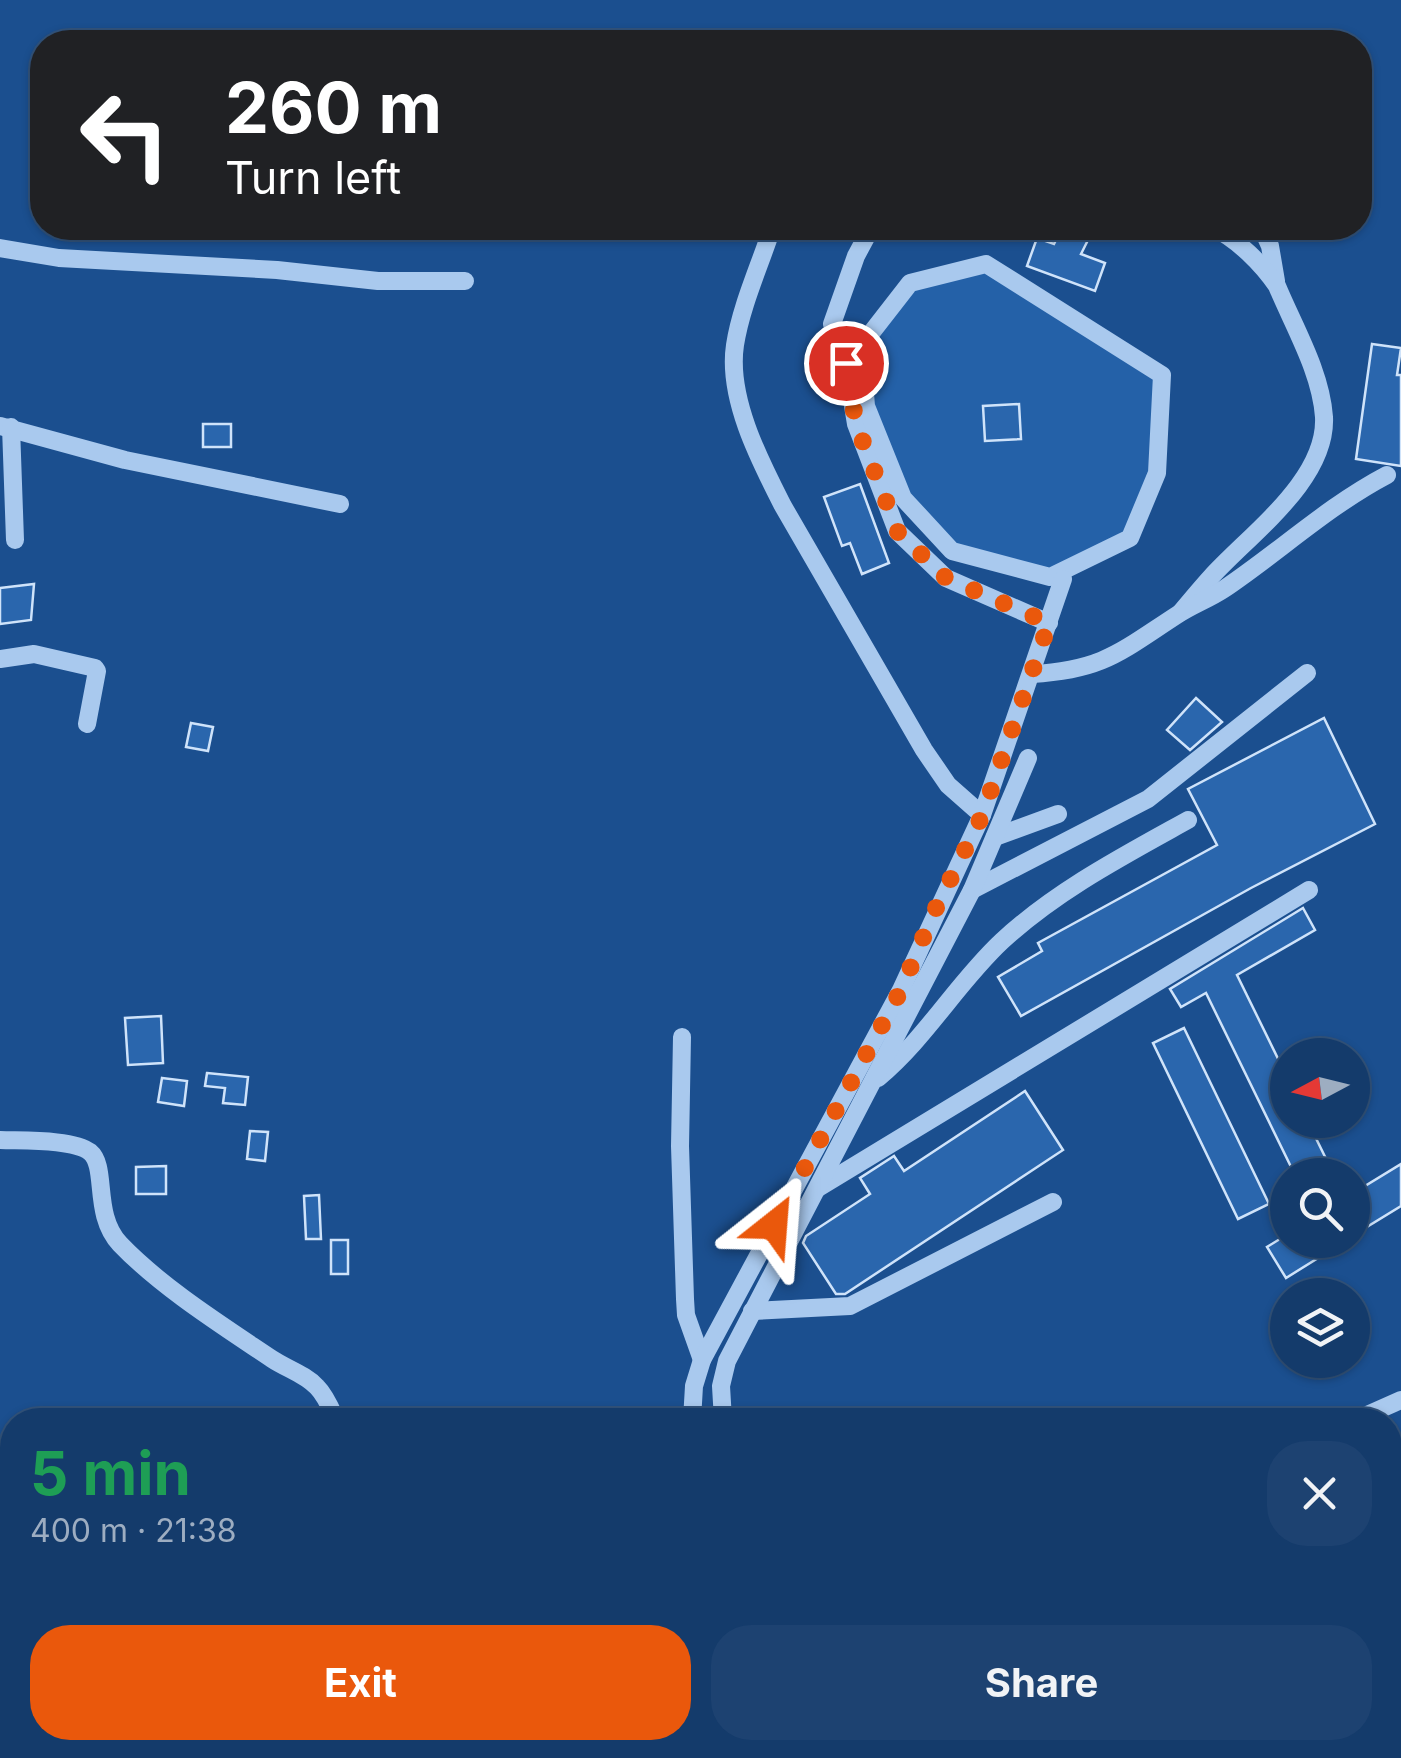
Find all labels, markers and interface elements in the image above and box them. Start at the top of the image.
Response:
text: 260 m [225,65,442,150]
icon: left [60,70,190,200]
text: Turn left [225,150,401,205]
pin [804,321,889,406]
icon: arrive [819,336,874,391]
north arrow [1270,1038,1370,1138]
map controls [1270,1038,1370,1378]
button: search [1270,1158,1370,1258]
position arrow [722,1173,826,1277]
button: layers [1270,1278,1370,1378]
text: 5 min [30,1437,191,1509]
button: close [1267,1441,1372,1546]
text: 400 m · 21:38 [30,1511,237,1550]
button: Exit [30,1625,691,1740]
button: Share [711,1625,1372,1740]

